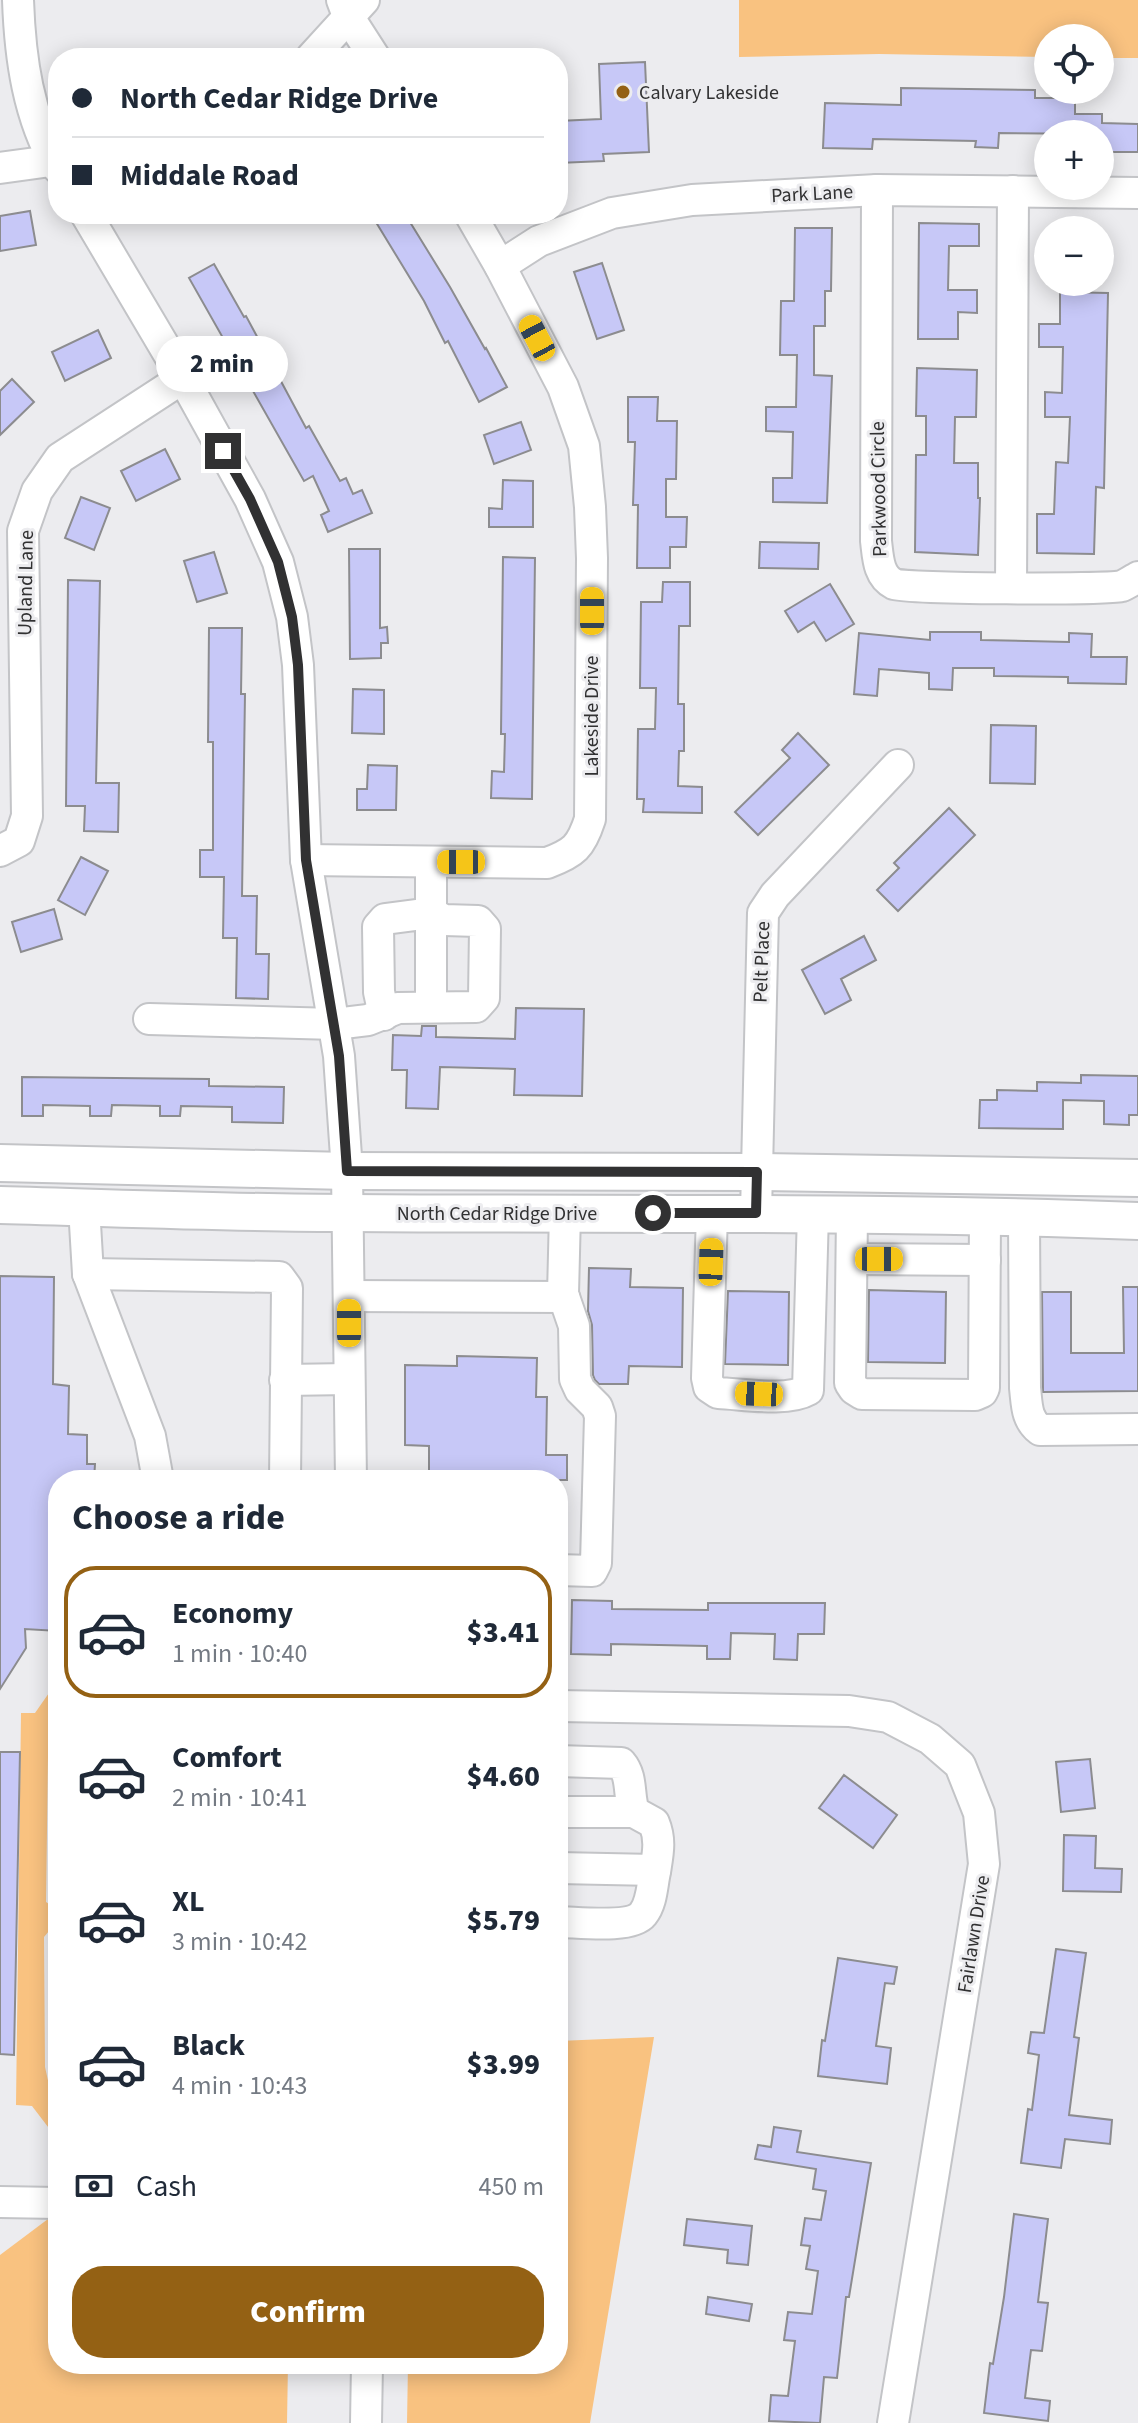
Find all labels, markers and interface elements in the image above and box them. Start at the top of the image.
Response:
map controls [1034,24,1114,296]
button: locate [1034,24,1114,104]
text: North Cedar Ridge Drive [120,77,438,120]
place label: Calvary Lakeside [639,79,779,107]
marker: Calvary Lakeside [614,83,632,101]
button: + [1034,120,1114,200]
text: Middale Road [120,154,299,197]
street label: Park Lane [770,178,854,210]
button: − [1034,216,1114,296]
car [515,311,559,365]
callout: 2 min [157,335,289,391]
text: 2 min [190,345,254,382]
street label: Parkwood Circle [864,421,894,557]
route end [205,433,241,469]
street label: Upland Lane [11,530,41,636]
car [580,587,604,635]
street label: Lakeside Drive [578,655,606,776]
car [437,850,485,874]
street label: Pelt Place [747,921,777,1003]
route start [635,1195,671,1231]
street label: North Cedar Ridge Drive [397,1200,597,1228]
car [698,1238,724,1286]
car [855,1247,903,1271]
car [337,1299,361,1347]
car [735,1381,783,1407]
text: Choose a ride [72,1492,285,1543]
text: Economy [172,1592,293,1635]
icon: car [76,1596,148,1668]
text: $3.41 [467,1611,540,1654]
text: 1 min · 10:40 [172,1635,307,1672]
text: Comfort [172,1736,282,1779]
icon: car [76,1740,148,1812]
text: $4.60 [467,1755,540,1798]
text: 2 min · 10:41 [172,1779,307,1816]
street label: Fairlawn Drive [951,1873,997,1995]
text: XL [172,1880,205,1923]
icon: car [76,1884,148,1956]
text: $5.79 [467,1899,540,1942]
text: 3 min · 10:42 [172,1923,307,1960]
text: Black [172,2024,245,2067]
icon: car [76,2028,148,2100]
text: $3.99 [467,2043,540,2086]
text: 4 min · 10:43 [172,2067,307,2104]
icon: cash [72,2164,116,2208]
text: Cash [136,2165,197,2208]
text: 450 m [478,2168,544,2205]
button: Confirm [72,2266,544,2358]

